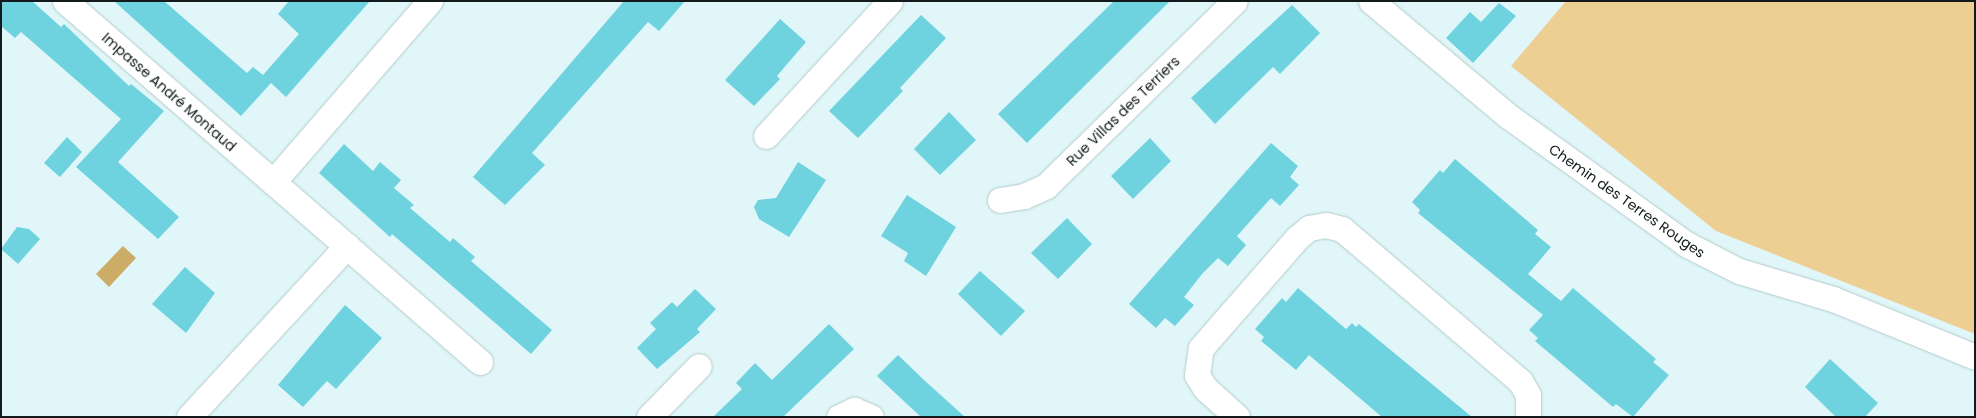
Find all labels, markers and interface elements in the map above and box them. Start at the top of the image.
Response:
street label: Impasse André Montaud [98,29,240,155]
street label: Rue Villas des Terriers [1063,53,1183,169]
street label: Chemin des Terres Rouges [1546,141,1708,261]

